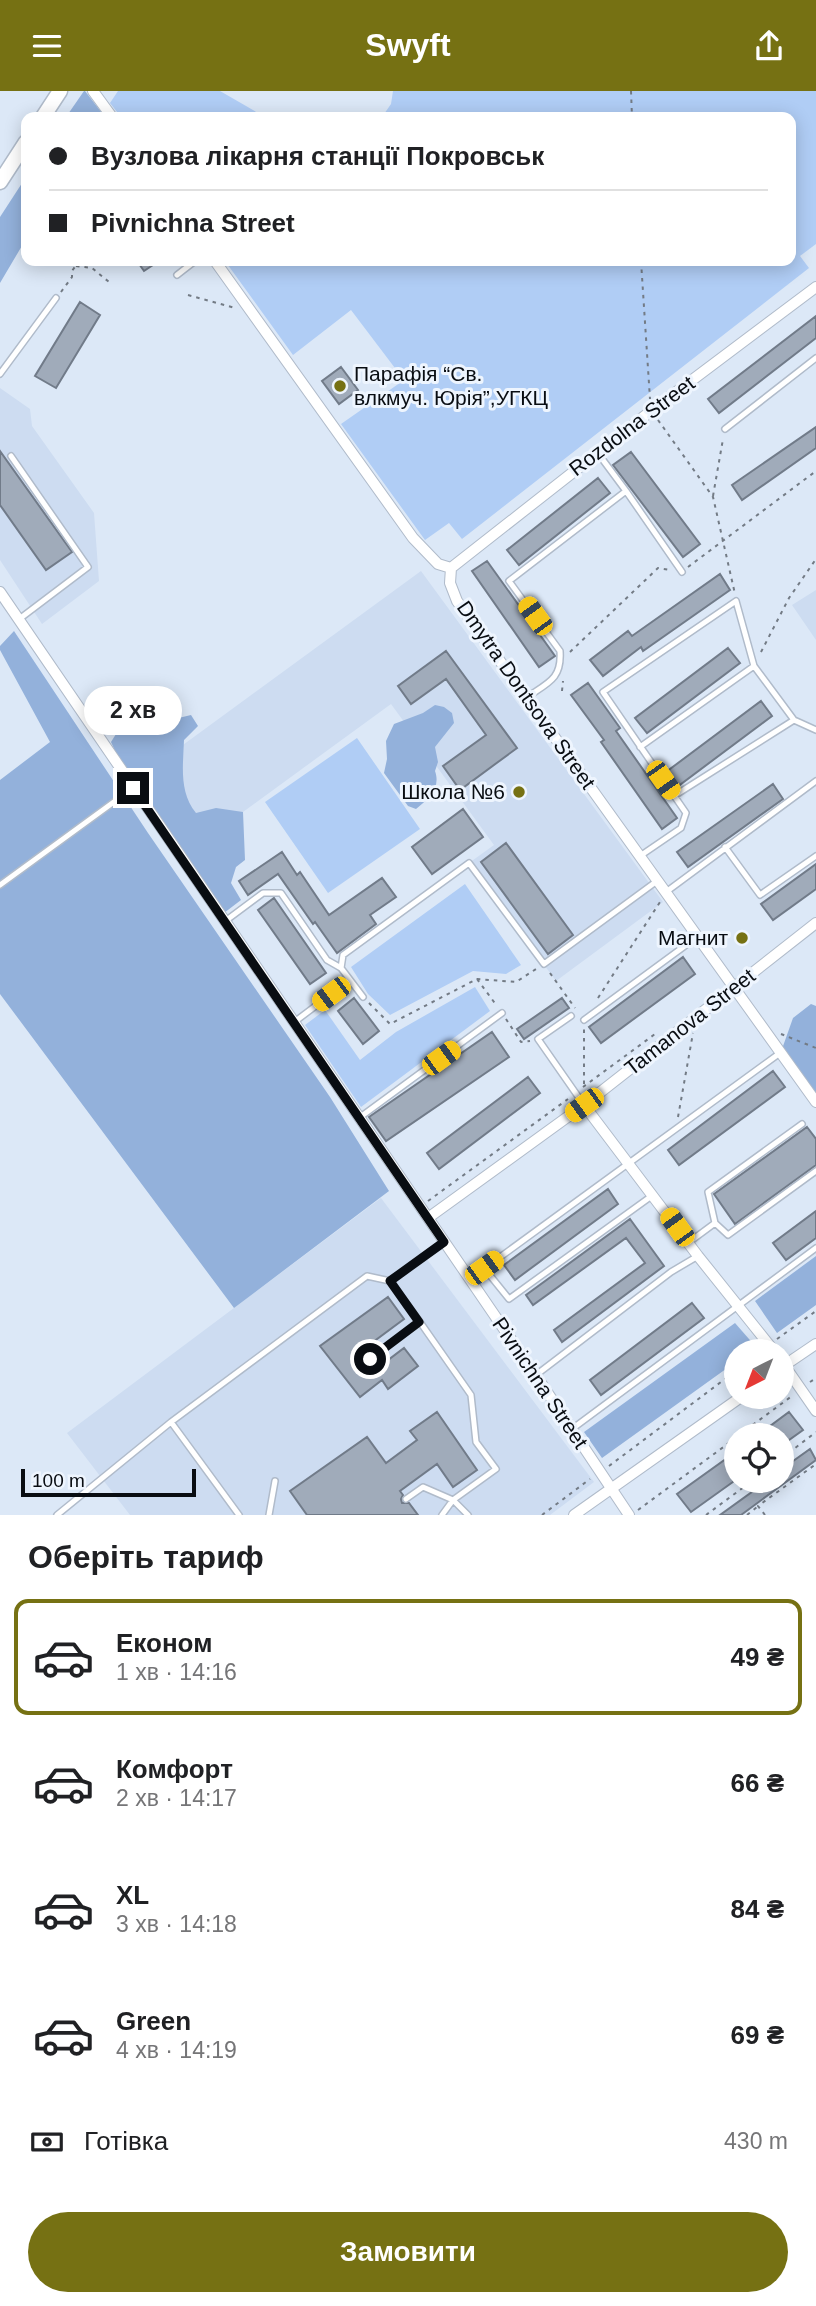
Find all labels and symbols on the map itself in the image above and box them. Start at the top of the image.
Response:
place label: Парафія “Св. влкмуч. Юрія”,УГКЦ [354,362,549,409]
street label: Rozdolna Street [565,371,699,480]
marker: Парафія “Св. влкмуч. Юрія”,УГКЦ [332,378,348,394]
car [515,593,556,639]
street label: Dmytra Dontsova Street [453,596,600,793]
callout: 2 хв [84,687,182,735]
car [643,757,684,803]
route end [117,772,149,804]
place label: Школа №6 [401,780,505,803]
marker: Школа №6 [511,784,527,800]
place label: Магнит [658,926,728,949]
marker: Магнит [734,930,750,946]
street label: Tamanova Street [620,964,759,1080]
car [308,973,355,1015]
car [418,1037,465,1079]
car [561,1084,608,1126]
car [657,1204,698,1250]
car [461,1247,508,1289]
street label: Pivnichna Street [488,1313,593,1453]
north arrow [724,1339,794,1409]
route start [354,1343,386,1375]
scale bar [21,1466,196,1498]

